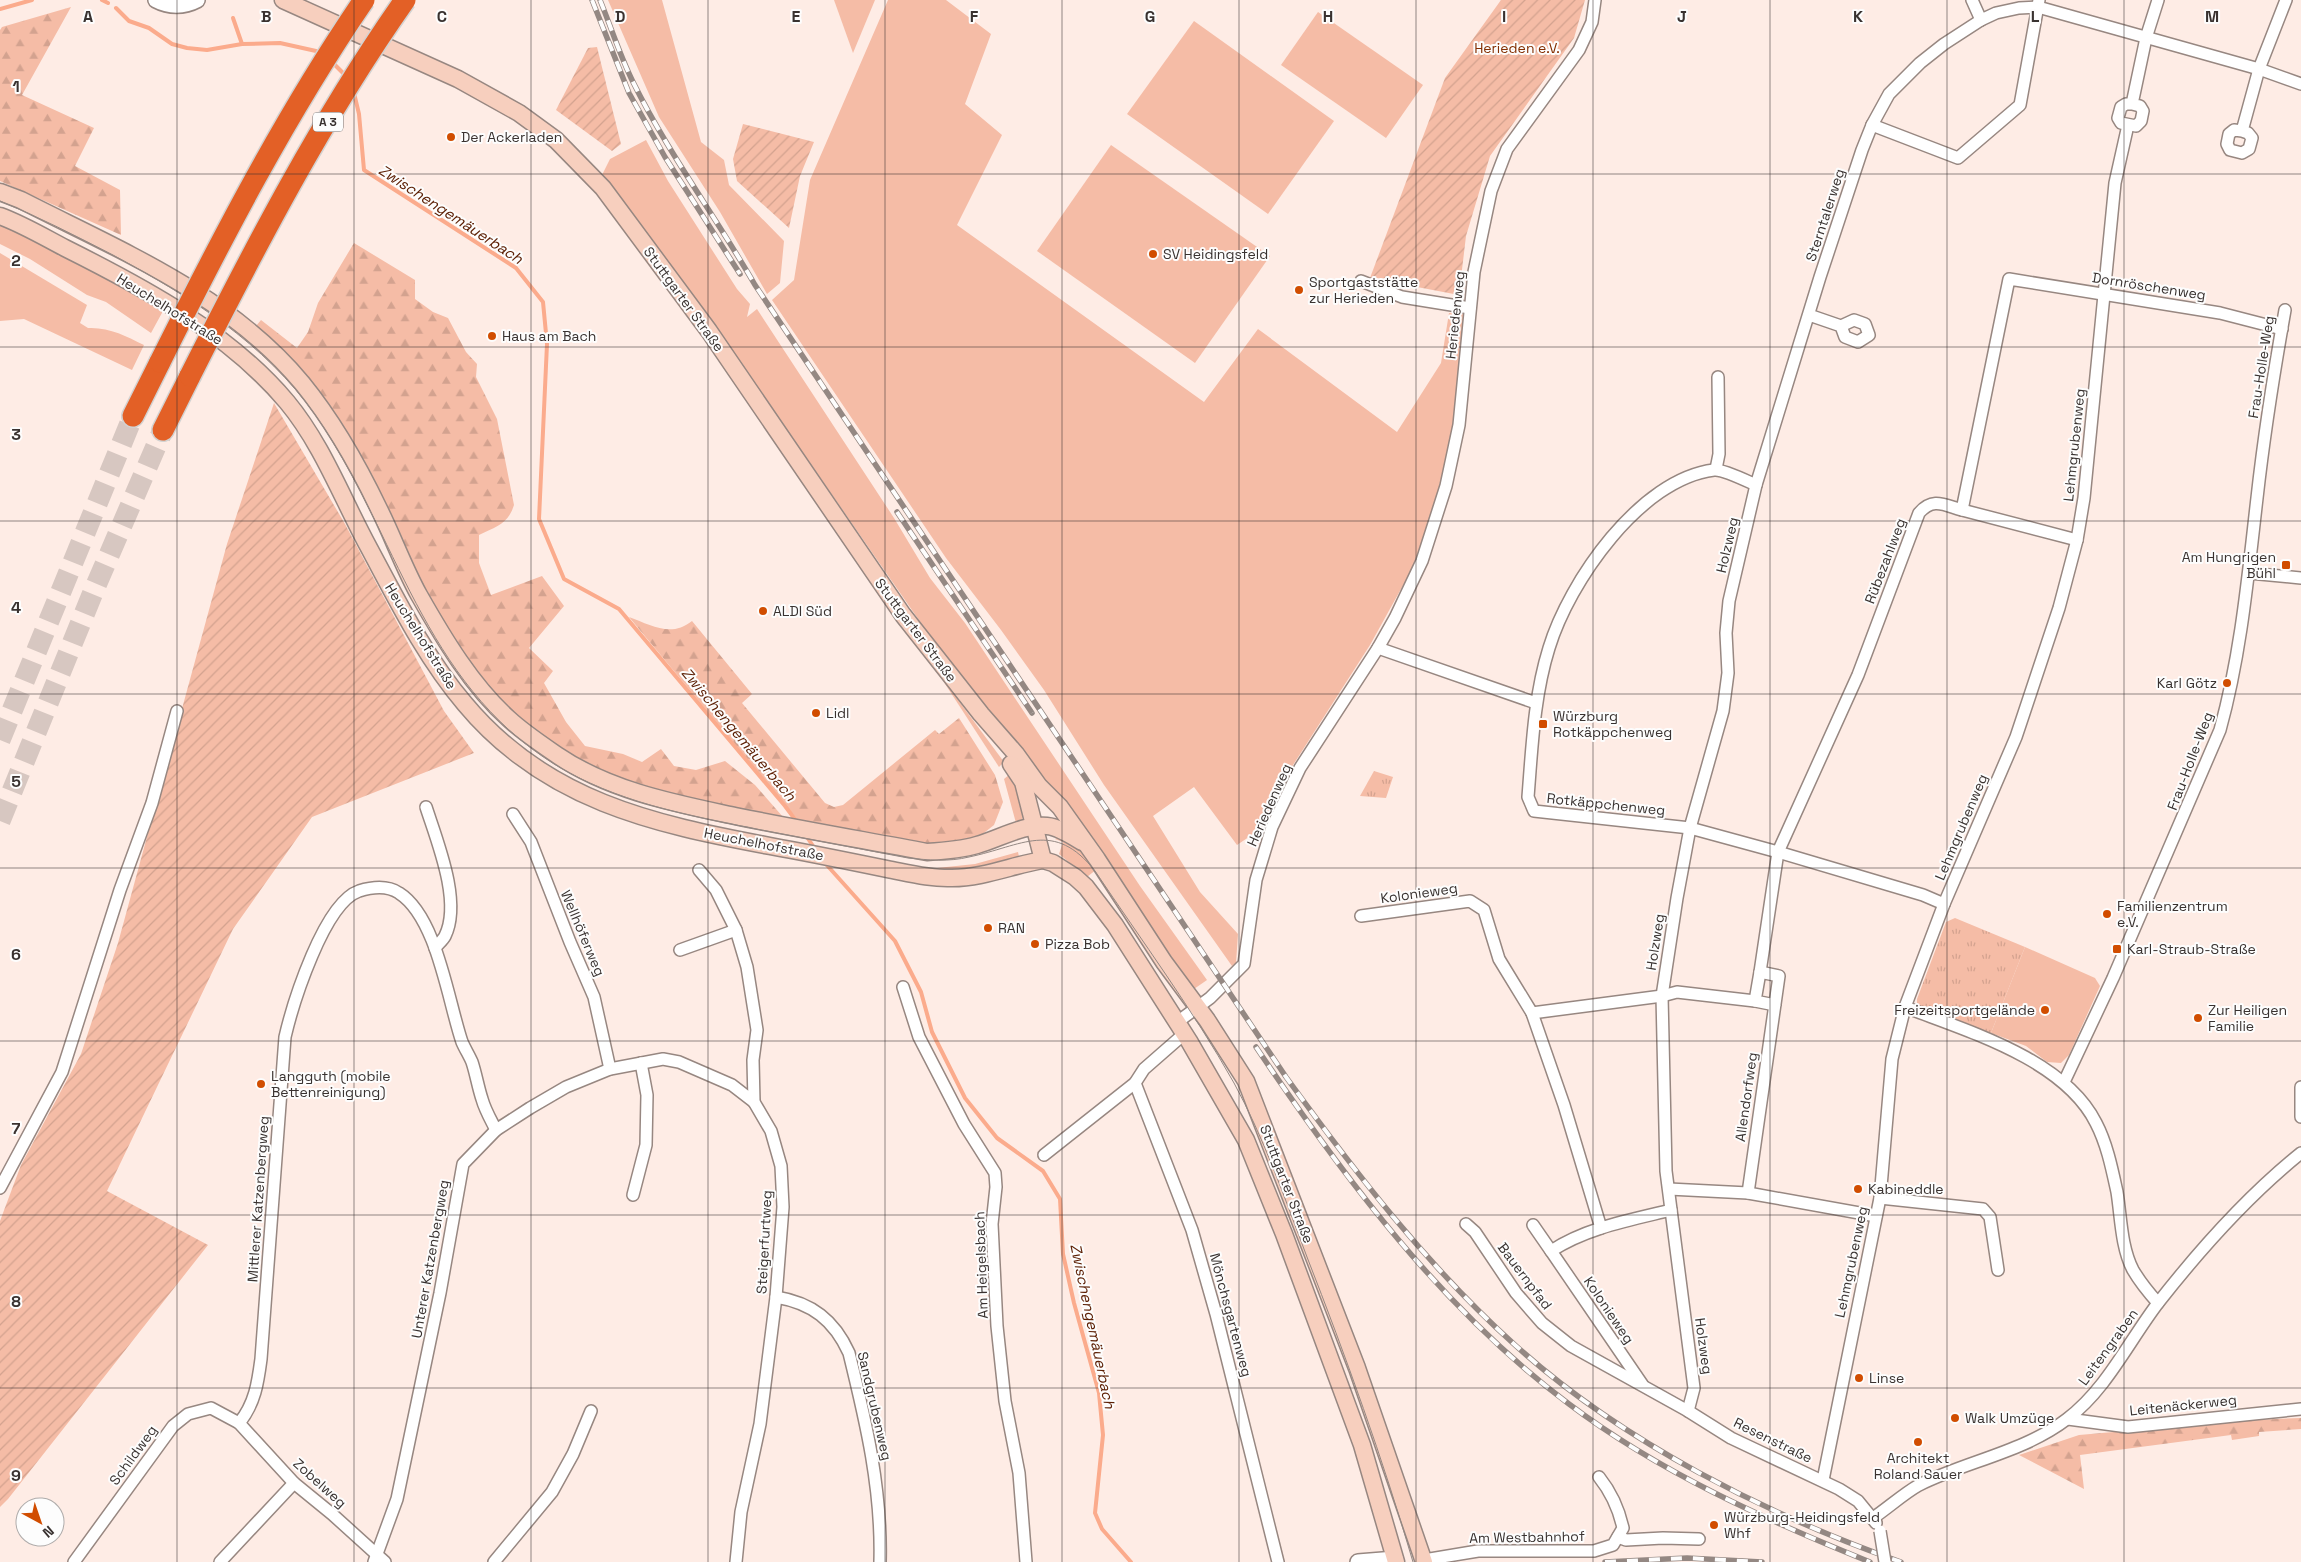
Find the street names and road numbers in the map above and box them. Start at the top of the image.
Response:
road number: A 3 [313,112,343,132]
street label: Sterntalerweg [1802,166,1848,264]
street label: Stuttgarter Straße [640,243,728,355]
street label: Dornröschenweg [2091,268,2207,304]
street label: Heuchelhofstraße [114,269,226,349]
street label: Heriedenweg [1441,270,1469,360]
street label: Frau-Holle-Weg [2244,314,2278,420]
street label: Lehmgrubenweg [2059,388,2089,502]
street label: Holzweg [1712,515,1742,575]
street label: Rübezahlweg [1860,516,1910,606]
street label: Stuttgarter Straße [871,575,961,685]
street label: Heuchelhofstraße [381,580,461,692]
street label: Frau-Holle-Weg [2163,709,2217,813]
street label: Heriedenweg [1243,761,1295,849]
street label: Lehmgrubenweg [1931,771,1991,883]
street label: Rotkäppchenweg [1546,789,1666,819]
street label: Heuchelhofstraße [703,824,825,864]
street label: Kolonieweg [1379,879,1459,907]
street label: Wellhöferweg [557,887,609,979]
street label: Holzweg [1642,912,1668,972]
street label: Allendorfweg [1731,1051,1761,1143]
street label: Mittlerer Katzenbergweg [243,1115,273,1283]
street label: Stuttgarter Straße [1256,1122,1318,1246]
street label: Unterer Katzenbergweg [407,1178,453,1340]
street label: Steigerfurtweg [752,1190,776,1294]
street label: Lehmgrubenweg [1830,1205,1872,1319]
street label: Am Heigelsbach [970,1211,992,1319]
street label: Bauernpfad [1494,1239,1556,1313]
street label: Mönchsgartenweg [1206,1251,1256,1379]
street label: Kolonieweg [1580,1273,1638,1347]
street label: Leitengraben [2074,1305,2142,1389]
street label: Holzweg [1691,1317,1717,1375]
street label: Sandgrubenweg [854,1350,896,1462]
street label: Leitenäckerweg [2129,1390,2237,1420]
street label: Resenstraße [1731,1413,1815,1467]
street label: Schildweg [105,1421,161,1489]
street label: Zobelweg [290,1454,350,1512]
street label: Am Westbahnhof [1469,1527,1585,1547]

